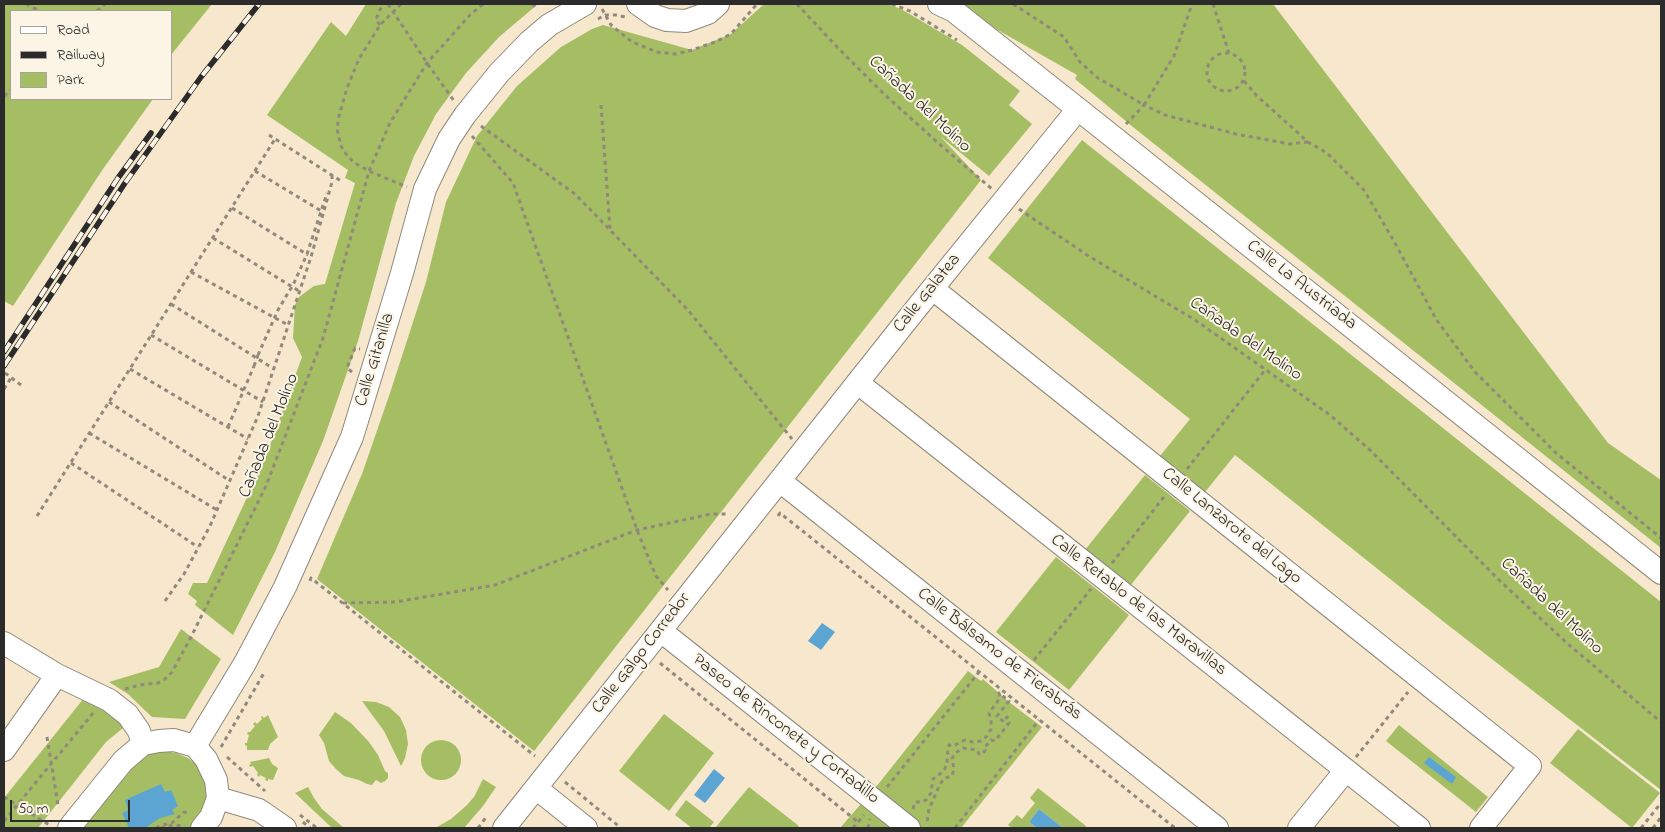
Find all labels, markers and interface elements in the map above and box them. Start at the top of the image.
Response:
legend [10,10,172,100]
text: Road [57,19,90,41]
text: Railway [57,44,105,66]
street label: Cañada del Molino [863,52,975,158]
text: Park [57,69,84,91]
street label: Calle La Austriada [1242,236,1360,336]
street label: Calle Galatea [889,250,967,338]
street label: Cañada del Molino [1185,293,1305,387]
street label: Calle Gitanilla [352,311,400,409]
street label: Cañada del Molino [235,371,305,501]
street label: Calle Lanzarote del Lago [1157,464,1305,590]
street label: Calle Retablo de las Maravillas [1045,530,1231,682]
street label: Cañada del Molino [1495,554,1607,660]
street label: Calle Bálsamo de Fierabrás [912,584,1086,726]
street label: Calle Galgo Corredor [588,589,696,719]
street label: Paseo de Rinconete y Cortadillo [687,650,883,810]
scale bar [12,790,132,822]
text: 50 m [18,798,48,820]

